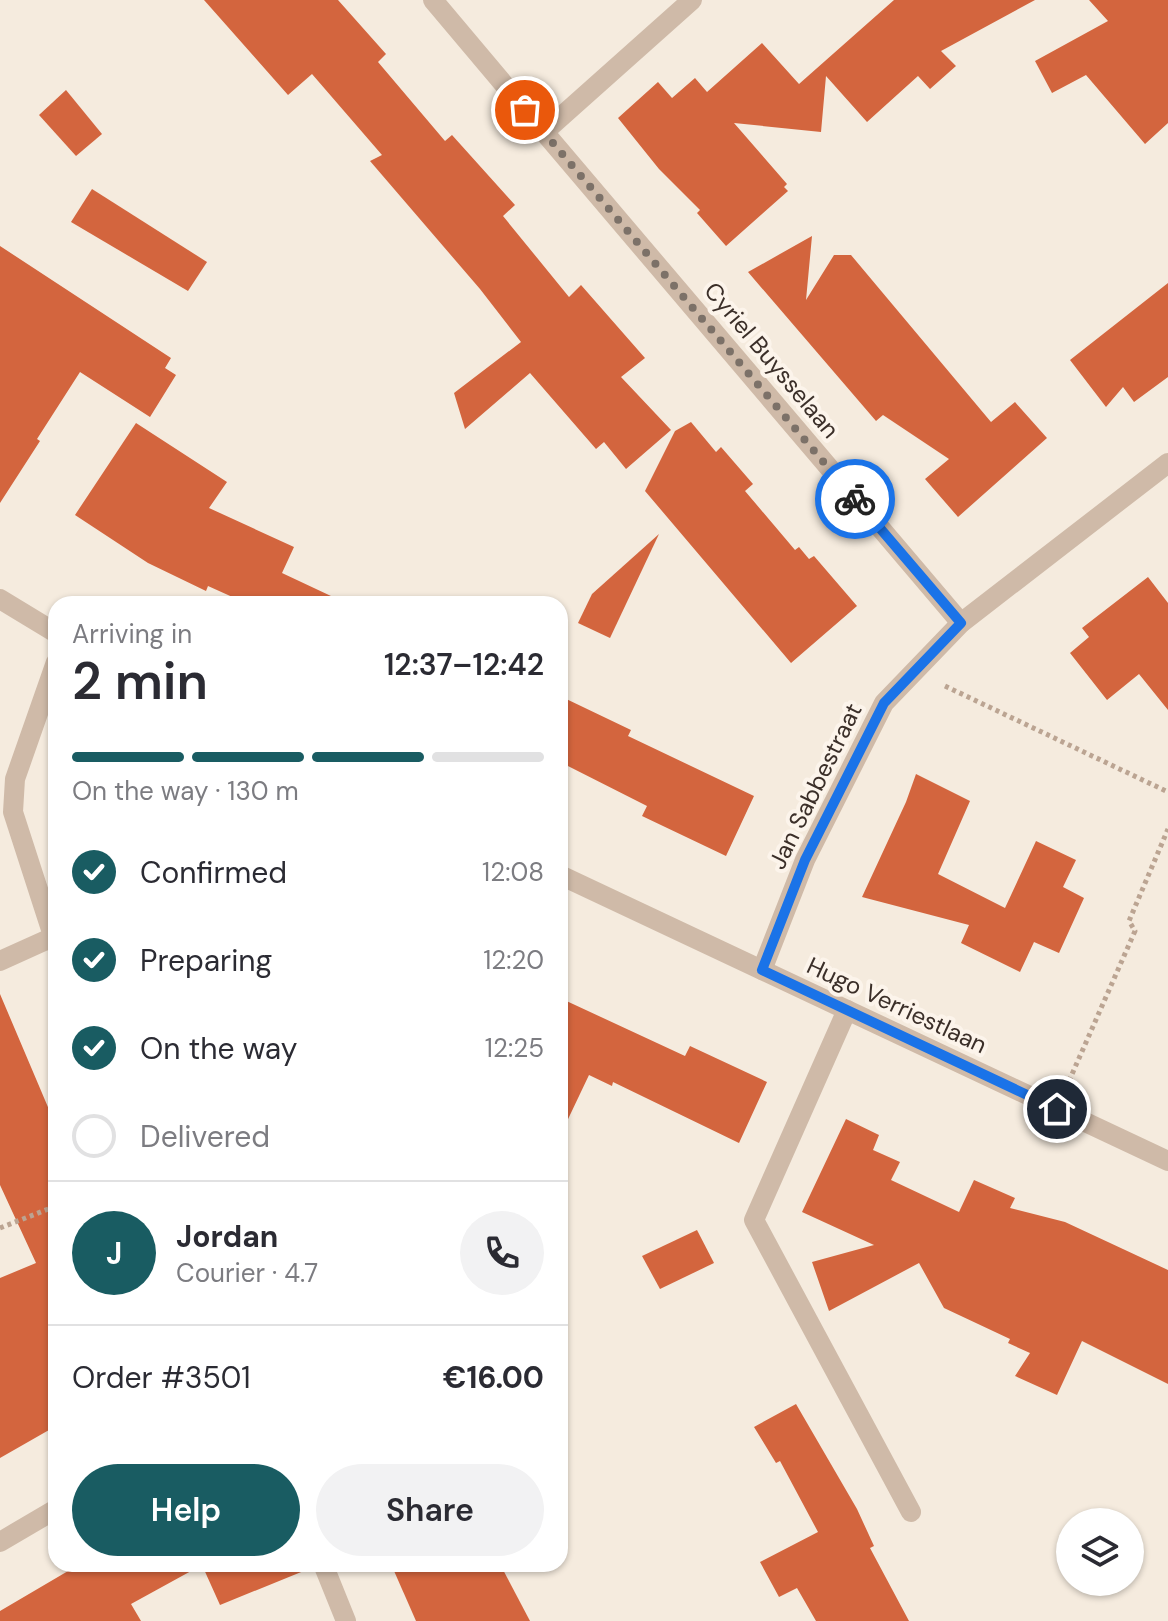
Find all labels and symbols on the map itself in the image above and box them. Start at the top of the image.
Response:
pin [491,76,559,144]
street label: Cyriel Buysselaan [698,276,846,444]
courier [815,459,895,539]
street label: Jan Sabbestraat [761,698,869,874]
street label: Hugo Verriestlaan [802,950,992,1060]
pin [1023,1075,1091,1143]

